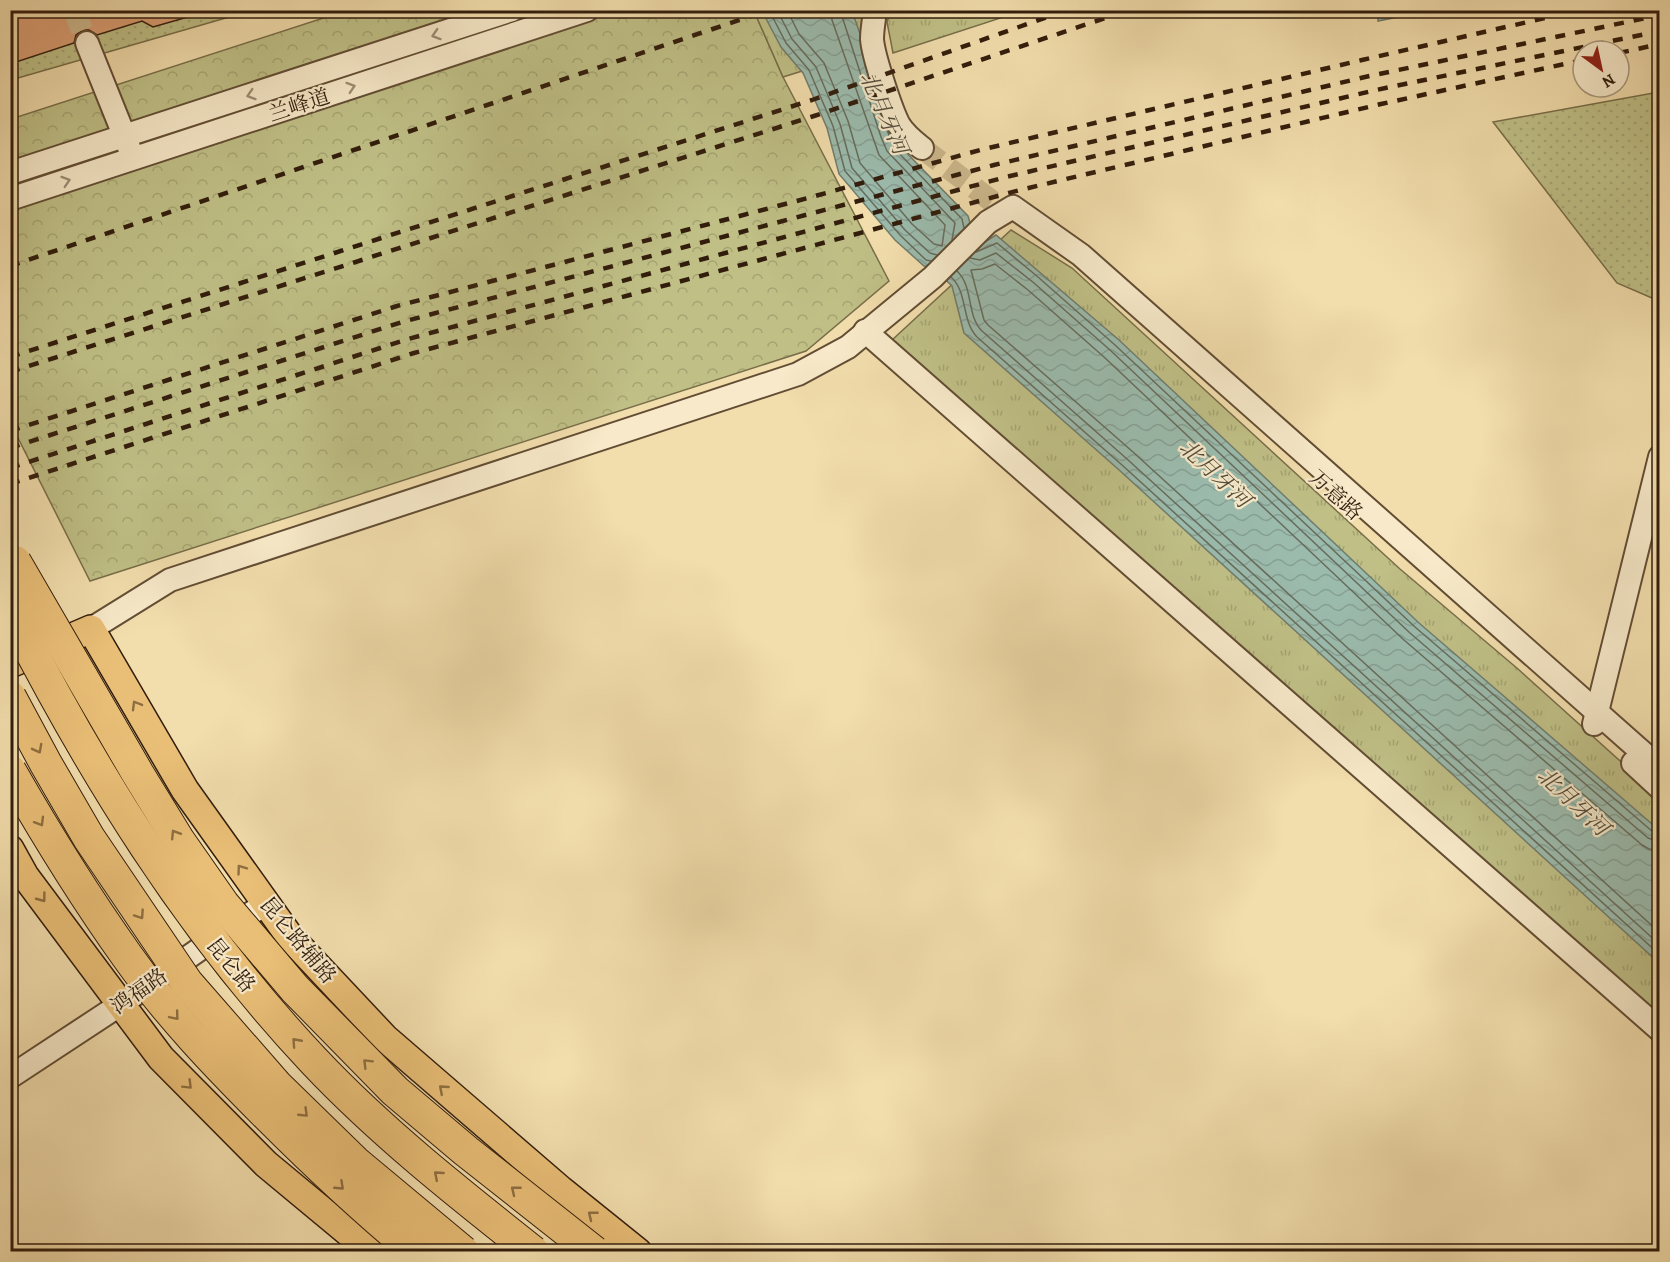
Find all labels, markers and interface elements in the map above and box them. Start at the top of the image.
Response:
one-way arrow [431,28,442,40]
north arrow [1571,39,1631,99]
water label: 北月牙河 [852,67,917,163]
text: N [1597,68,1620,93]
street label: 兰峰道 [265,82,333,128]
one-way arrow [345,82,356,95]
one-way arrow [246,88,257,100]
one-way arrow [60,175,71,188]
water label: 北月牙河 [1173,433,1260,518]
street label: 万意路 [1303,464,1369,526]
one-way arrow [131,701,143,711]
one-way arrow [31,743,42,753]
water label: 北月牙河 [1531,761,1618,846]
one-way arrow [33,816,44,826]
one-way arrow [170,830,182,840]
one-way arrow [237,864,248,875]
street label: 昆仑路辅路 [254,891,342,989]
one-way arrow [35,892,46,903]
one-way arrow [133,908,144,919]
street label: 昆仑路 [200,932,262,998]
street label: 鸿福路 [105,961,173,1021]
one-way arrow [167,1009,178,1020]
one-way arrow [292,1038,303,1048]
one-way arrow [363,1060,374,1070]
one-way arrow [180,1077,191,1088]
one-way arrow [439,1085,450,1096]
one-way arrow [298,1106,308,1117]
one-way arrow [435,1171,445,1182]
one-way arrow [333,1179,344,1190]
one-way arrow [511,1186,522,1197]
one-way arrow [588,1211,599,1222]

